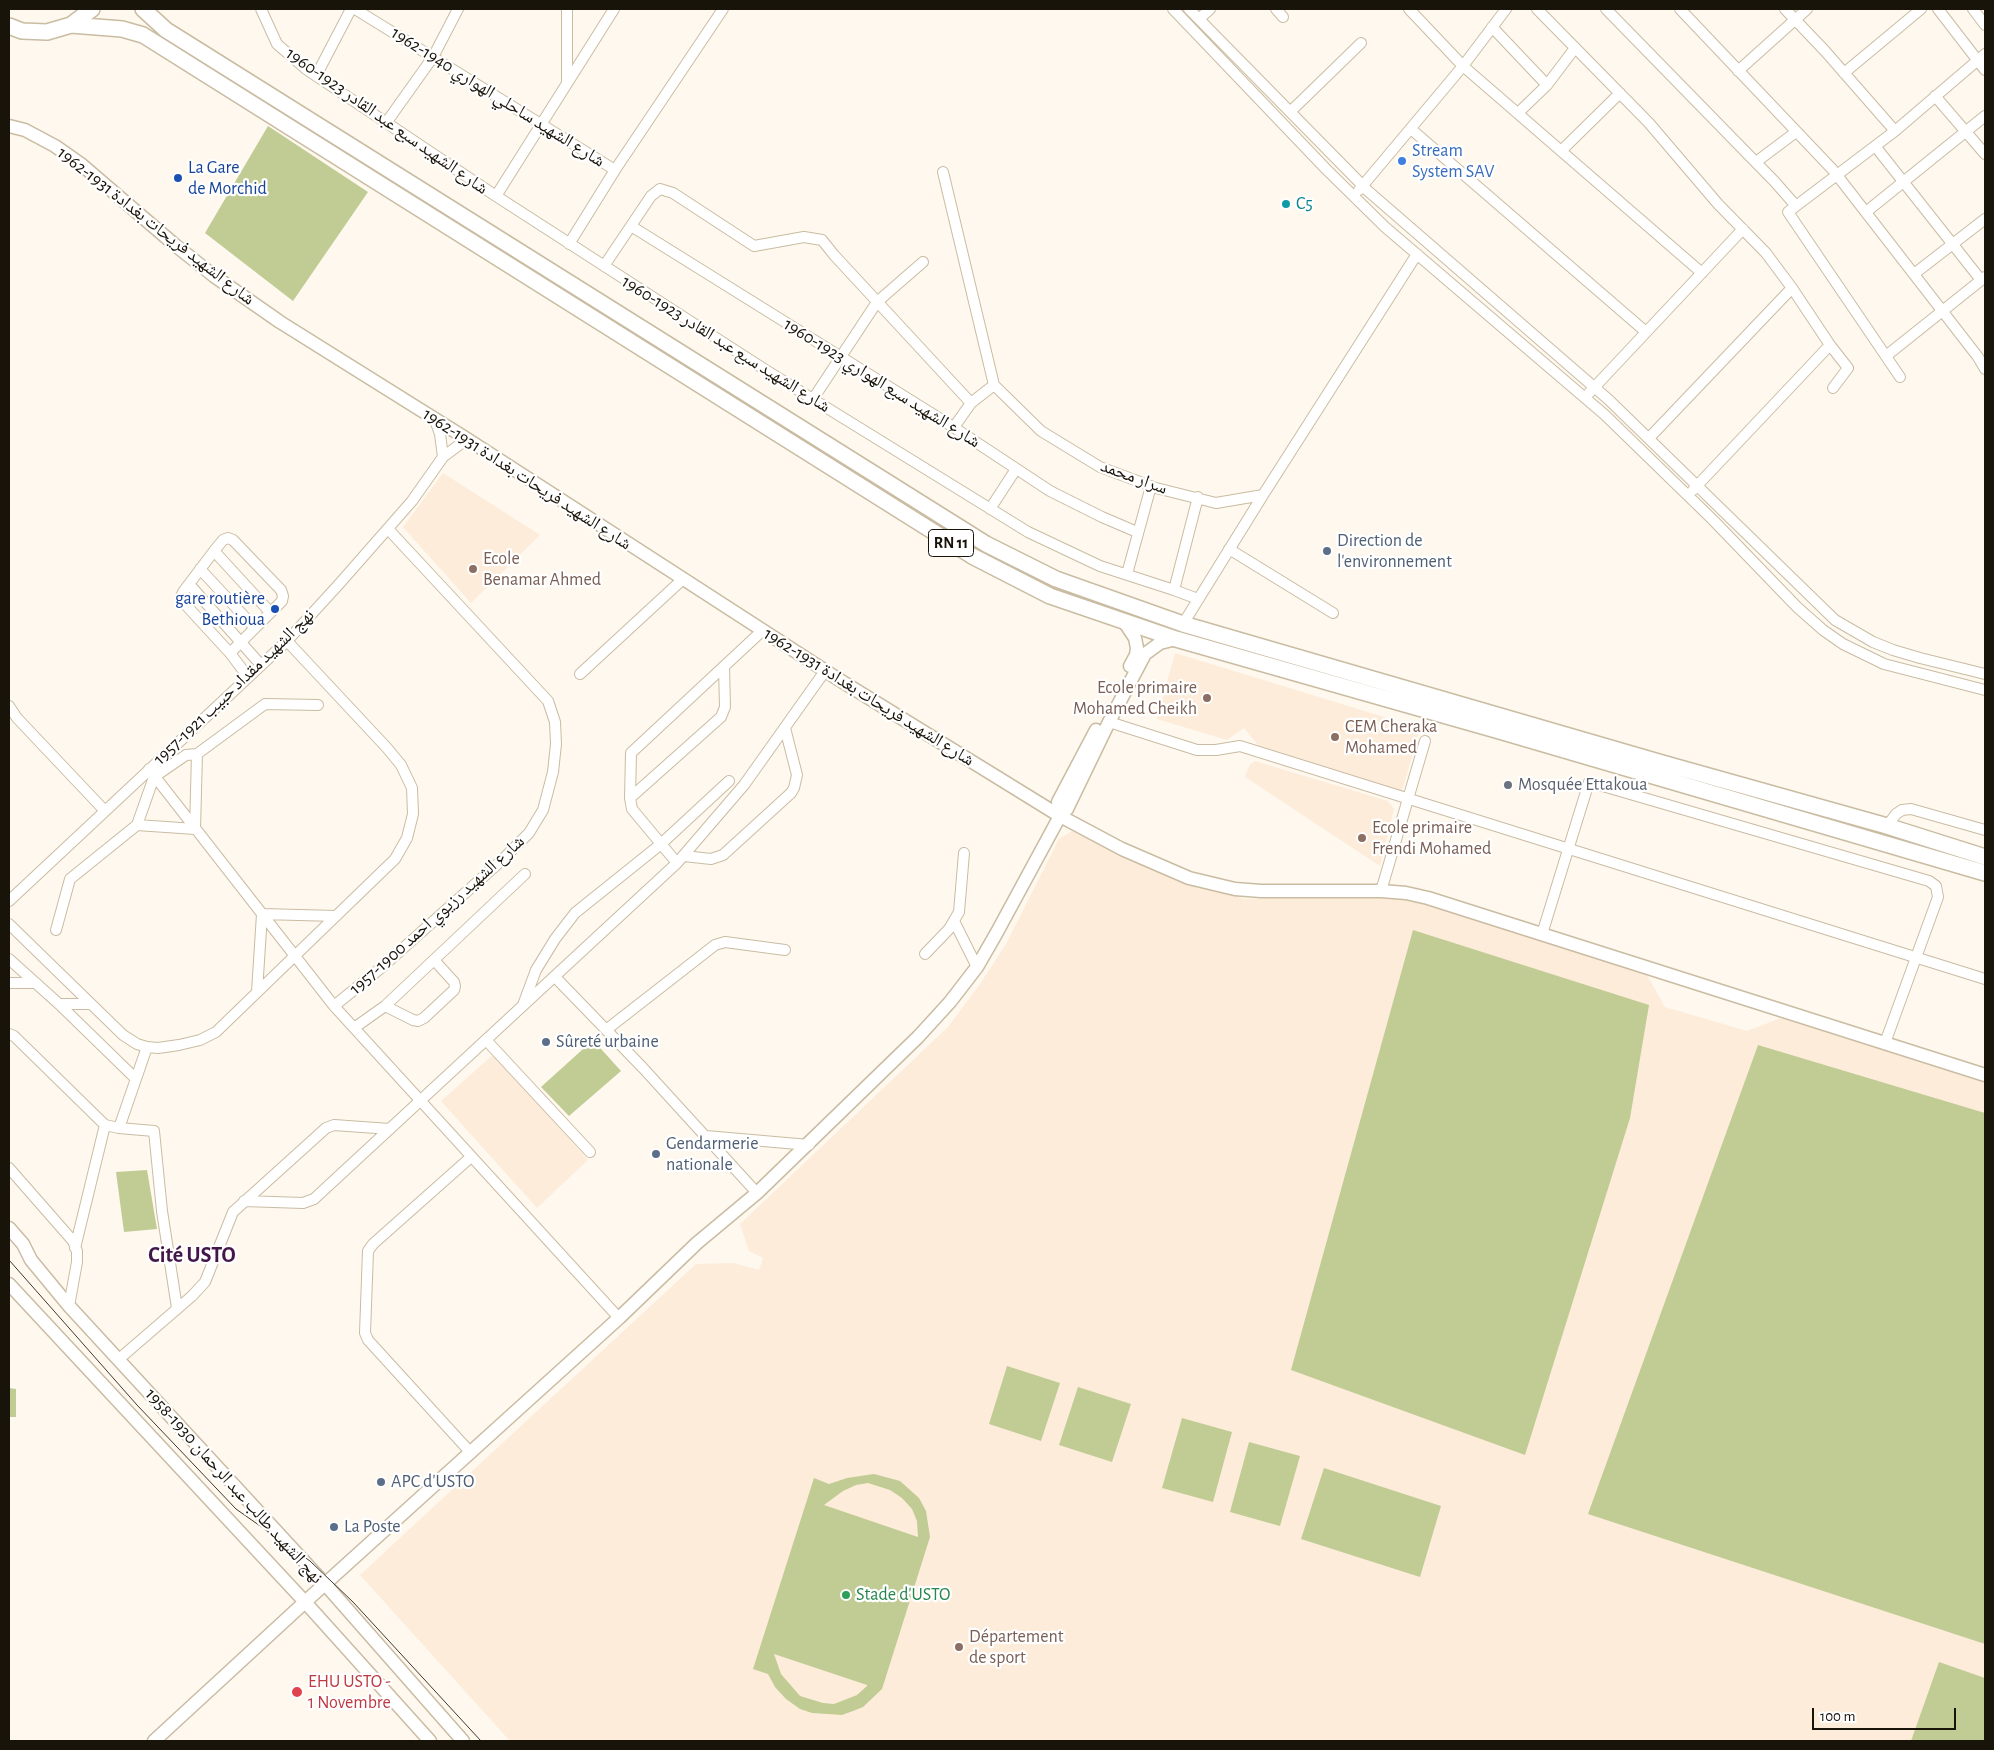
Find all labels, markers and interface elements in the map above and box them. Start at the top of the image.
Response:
street label: شارع الشهيد ساحلي الهواري 1940-1962 [387,22,609,172]
street label: شارع الشهيد سبع عبد القادر 1923-1960 [282,43,492,199]
place label: Stream System SAV [1412,140,1494,182]
street label: شارع الشهيد فريحات بغدادة 1931-1962 [53,142,259,310]
marker: Stream System SAV [1396,155,1408,167]
place label: La Gare de Morchid [188,157,267,200]
marker: La Gare de Morchid [172,172,184,184]
place label: C5 [1296,193,1313,215]
marker: C5 [1280,198,1292,210]
street label: شارع الشهيد سبع عبد القادر 1923-1960 [618,271,834,417]
street label: شارع الشهيد سبع الهواري 1923-1960 [780,313,984,453]
street label: شارع الشهيد فريحات بغدادة 1931-1962 [419,403,635,555]
street label: سرار محمد [1098,455,1170,499]
road number: RN 11 [928,530,974,556]
place label: Direction de l'environnement [1337,530,1452,572]
marker: Direction de l'environnement [1321,545,1333,557]
place label: Ecole Benamar Ahmed [483,548,601,590]
marker: Ecole Benamar Ahmed [467,563,479,575]
place label: gare routière Bethioua [175,588,265,630]
marker: gare routière Bethioua [269,603,281,615]
street label: نهج الشهيد مقداد حبيب 1921-1957 [149,605,319,769]
street label: شارع الشهيد فريحات بغدادة 1931-1962 [760,623,978,771]
place label: Ecole primaire Mohamed Cheikh [1073,677,1197,720]
marker: Ecole primaire Mohamed Cheikh [1201,692,1213,704]
place label: CEM Cheraka Mohamed [1345,716,1437,759]
marker: CEM Cheraka Mohamed [1329,731,1341,743]
place label: Mosquée Ettakoua [1518,774,1648,796]
marker: Mosquée Ettakoua [1502,779,1514,791]
place label: Ecole primaire Frendi Mohamed [1372,817,1491,860]
street label: شارع الشهيد رزيوي احمد 1900-1957 [345,831,529,999]
marker: Ecole primaire Frendi Mohamed [1356,832,1368,844]
place label: Sûreté urbaine [556,1031,659,1053]
marker: Sûreté urbaine [540,1036,552,1048]
place label: Gendarmerie nationale [666,1133,758,1176]
marker: Gendarmerie nationale [650,1148,662,1160]
district label: Cité USTO [148,1242,236,1268]
street label: نهج الشهيد طالب عبد الرحمان 1930-1958 [140,1384,328,1588]
place label: APC d'USTO [391,1471,474,1493]
marker: APC d'USTO [375,1476,387,1488]
place label: La Poste [344,1516,401,1538]
marker: La Poste [328,1521,340,1533]
place label: Stade d'USTO [856,1584,950,1606]
marker: Stade d'USTO [840,1589,852,1601]
place label: Département de sport [969,1626,1064,1668]
marker: Département de sport [953,1641,965,1653]
place label: EHU USTO - 1 Novembre [308,1671,391,1714]
marker: EHU USTO - 1 Novembre [290,1685,304,1699]
scale bar [1814,1698,1958,1730]
text: 100 m [1820,1709,1855,1724]

